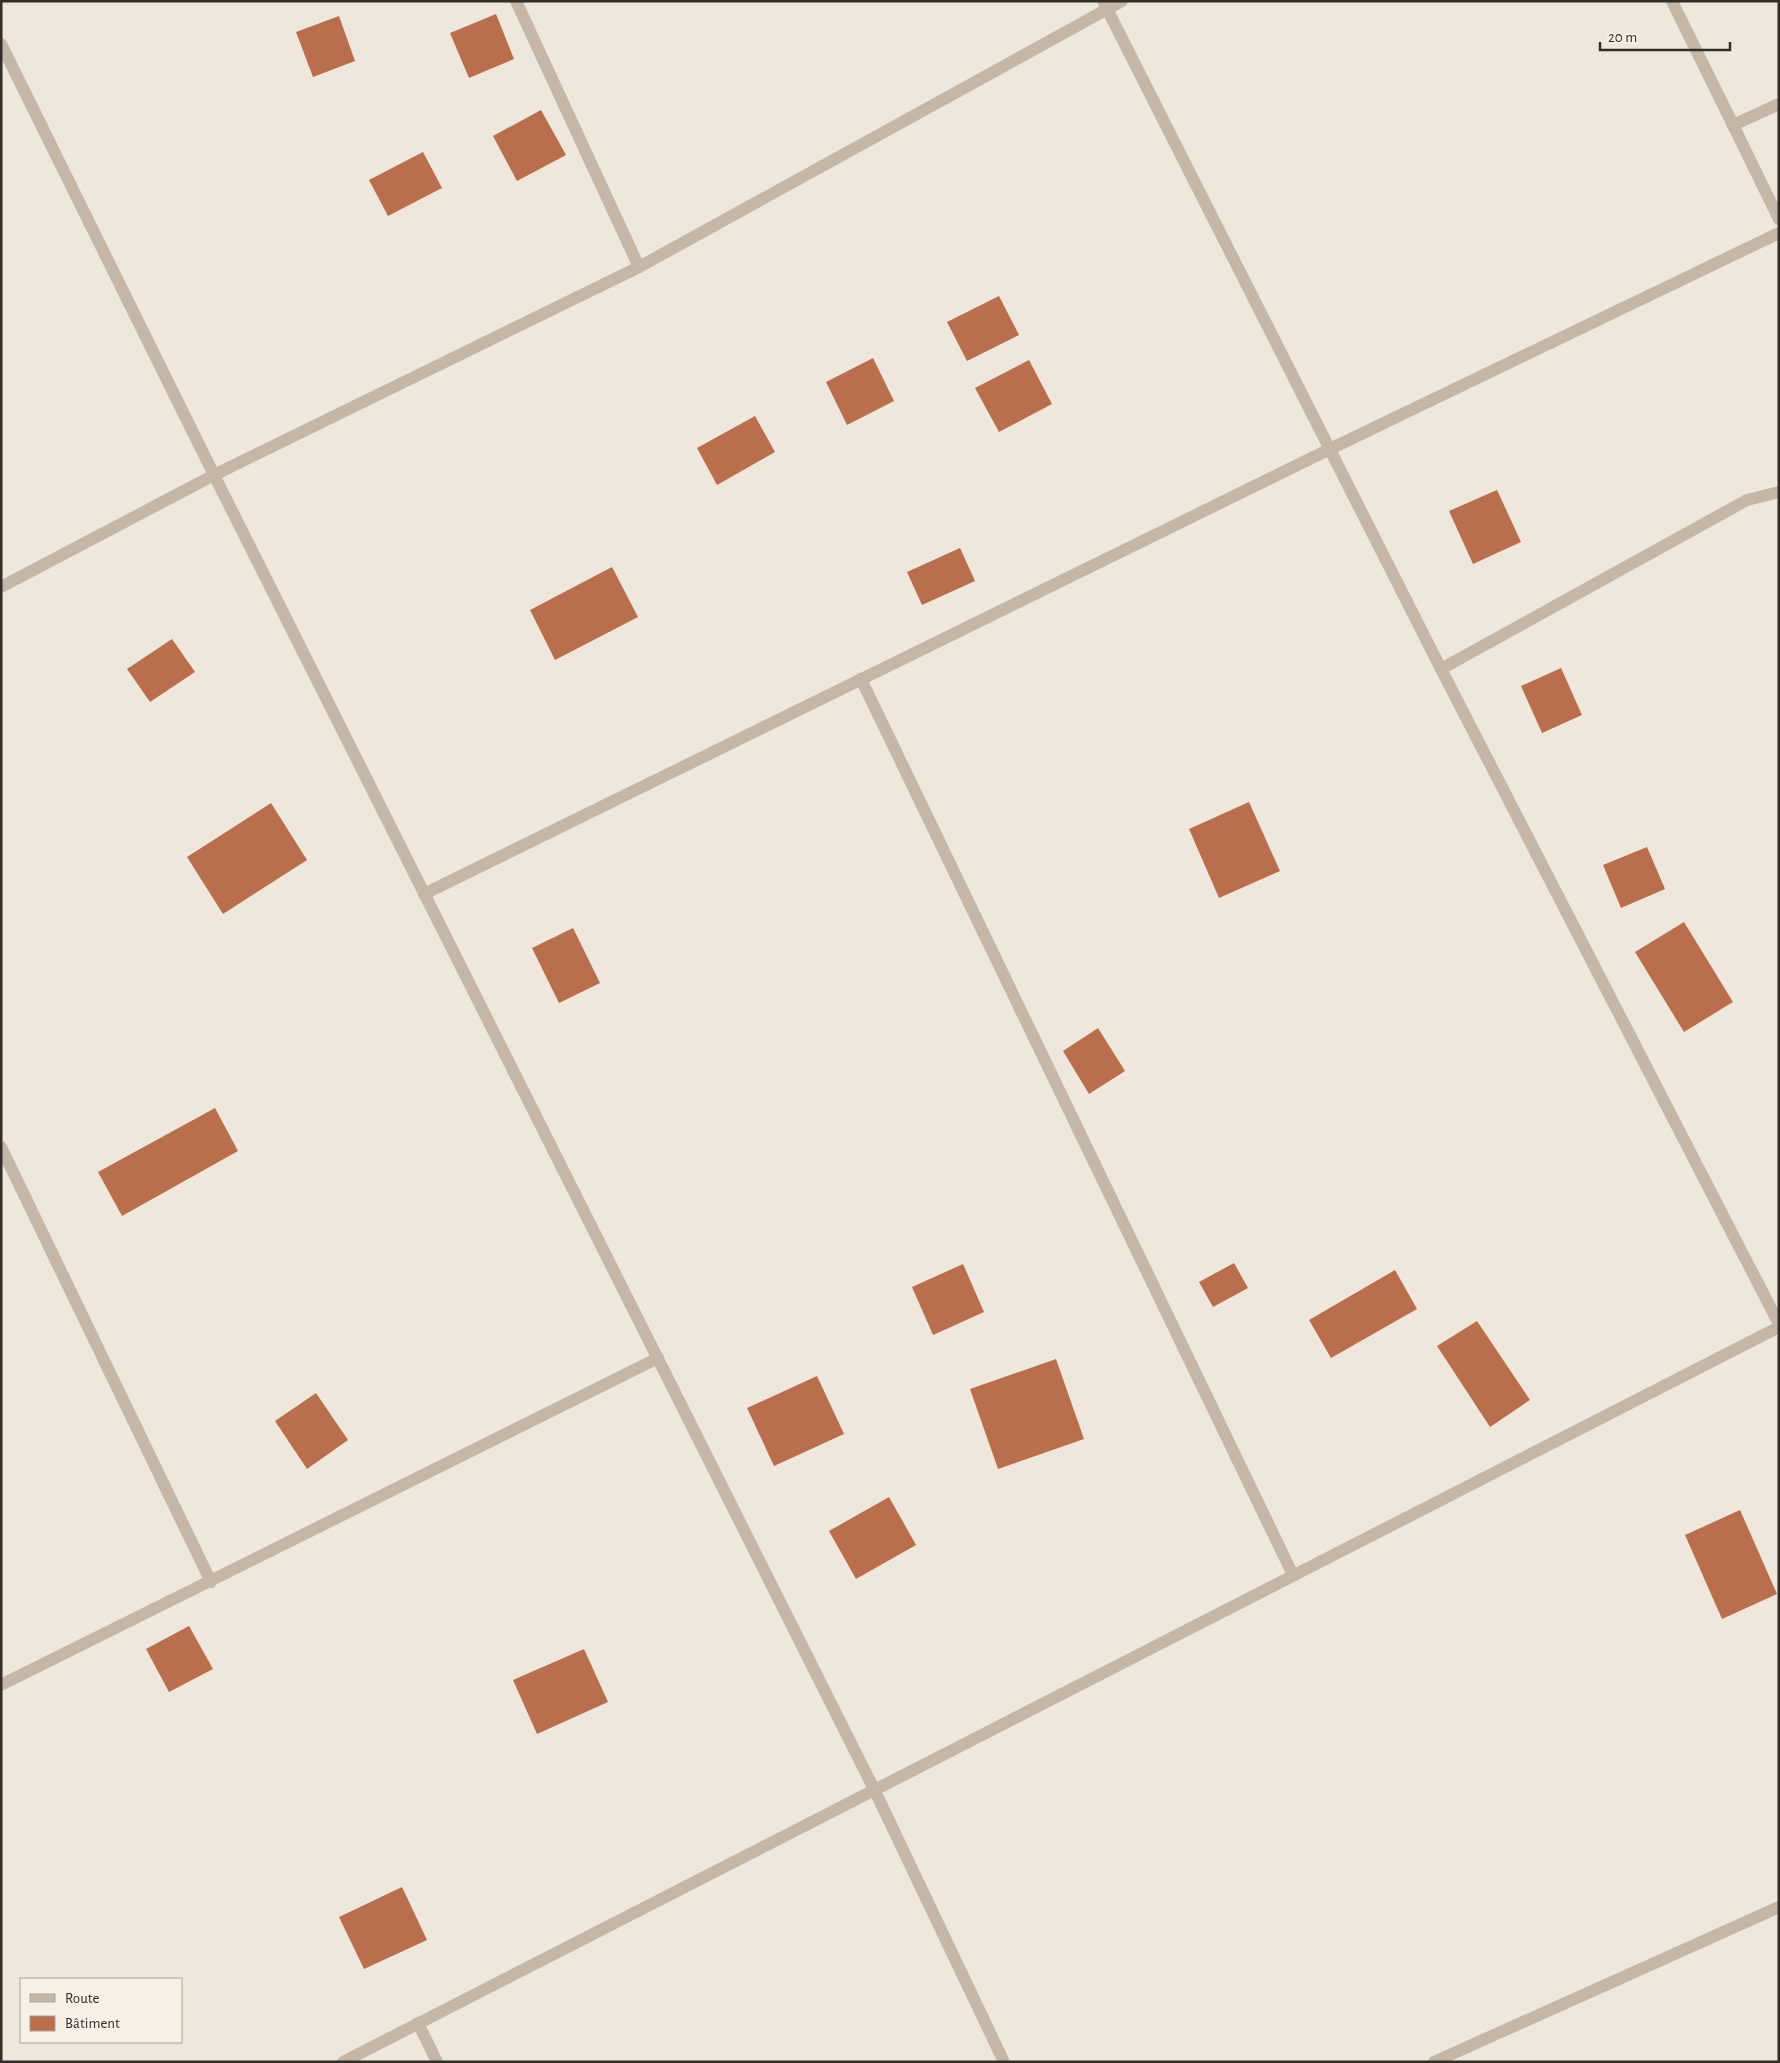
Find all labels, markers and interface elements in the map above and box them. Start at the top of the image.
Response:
scale bar [1600,20,1730,52]
text: 20 m [1608,30,1637,45]
legend [20,1978,182,2043]
text: Route [65,1991,99,2006]
text: Bâtiment [65,2016,120,2031]

